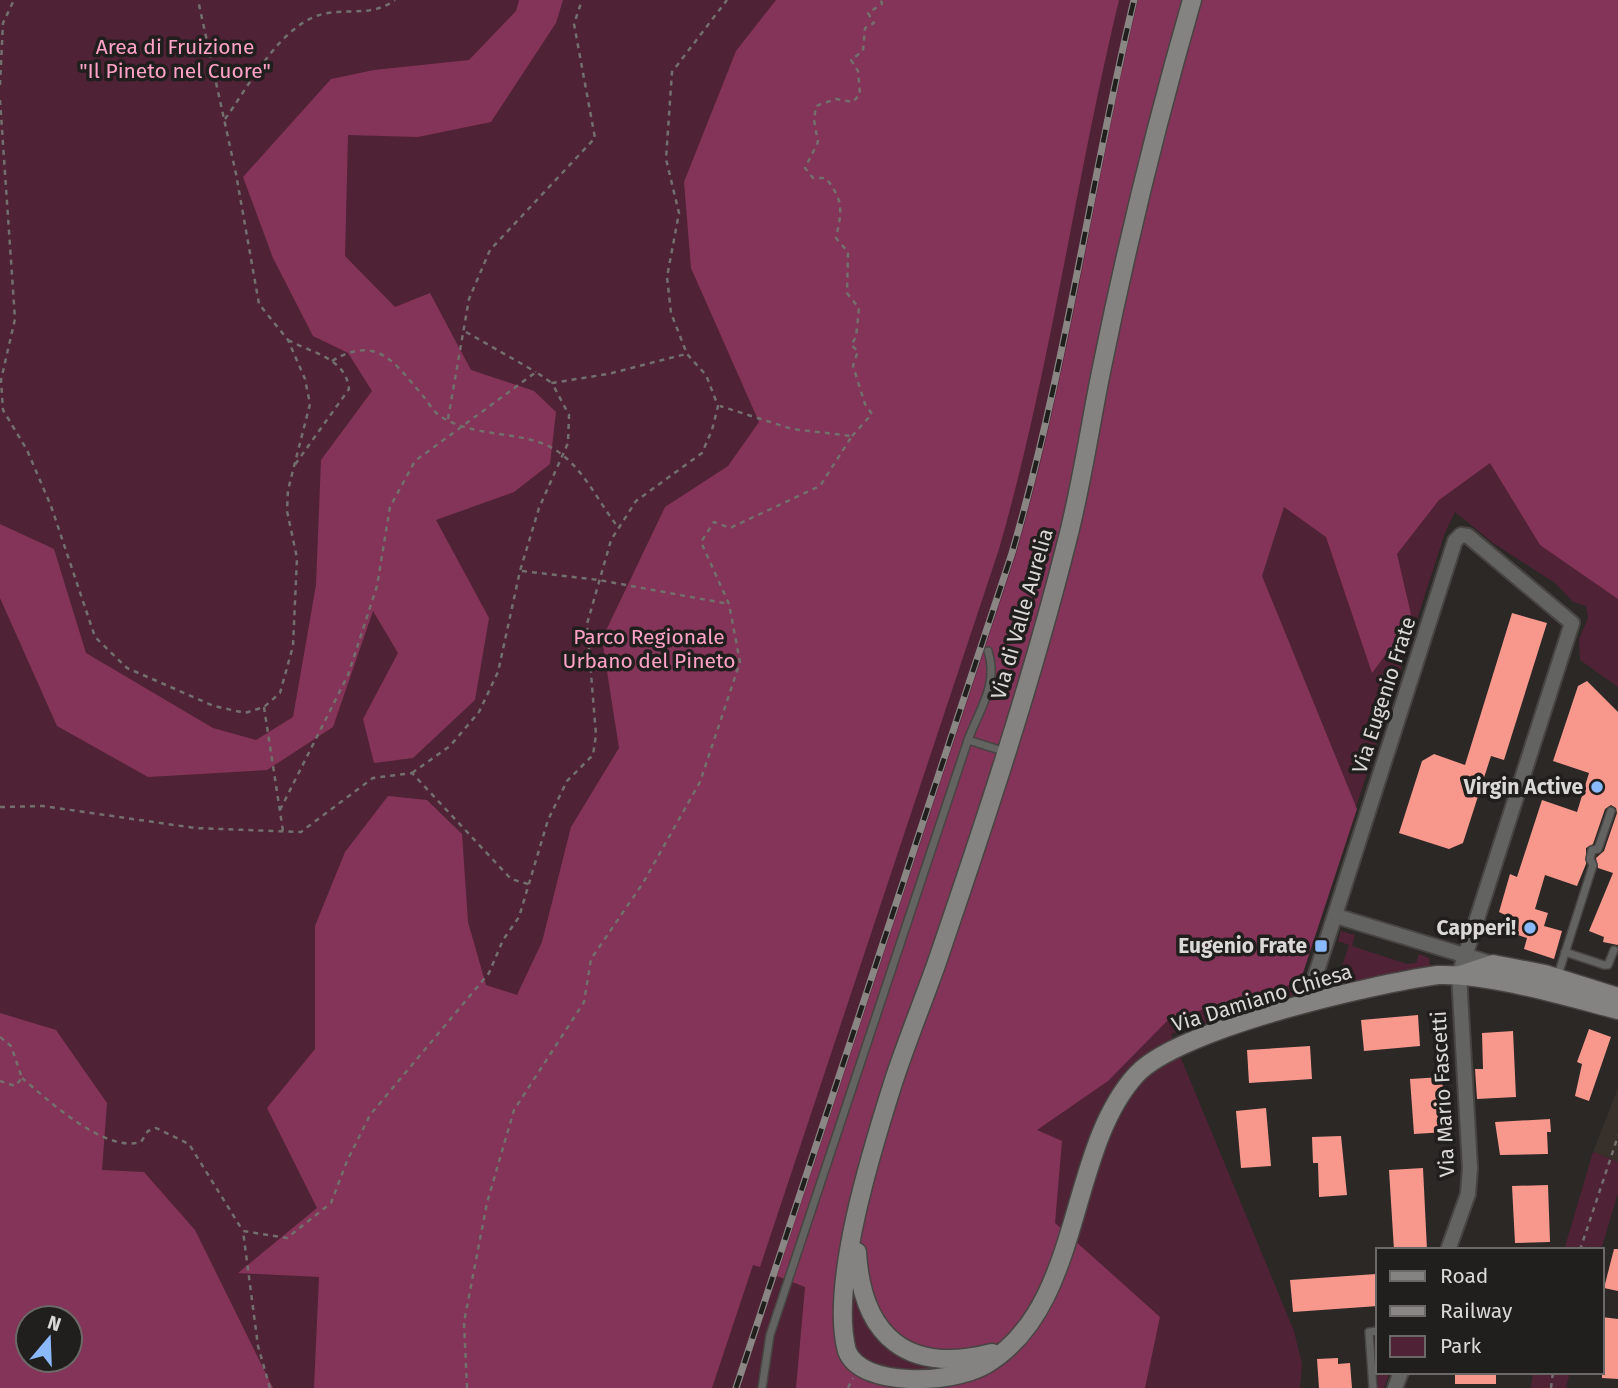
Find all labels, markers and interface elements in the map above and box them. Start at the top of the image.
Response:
park label: Area di Fruizione "Il Pineto nel Cuore" [79,34,271,84]
street label: Via di Valle Aurelia [985,526,1059,702]
street label: Via Eugenio Frate [1346,614,1422,776]
park label: Parco Regionale Urbano del Pineto [563,624,735,674]
place label: Virgin Active [1463,774,1583,800]
marker: Virgin Active [1589,779,1605,795]
place label: Capperi! [1437,915,1516,941]
marker: Capperi! [1522,920,1538,936]
place label: Eugenio Frate [1178,933,1307,959]
marker: Eugenio Frate [1313,938,1329,954]
street label: Via Damiano Chiesa [1169,958,1355,1038]
street label: Via Mario Fascetti [1426,1010,1460,1178]
legend [1376,1248,1604,1374]
text: Road [1440,1263,1488,1289]
text: Railway [1440,1298,1513,1324]
north arrow [14,1304,84,1374]
text: N [45,1310,64,1336]
text: Park [1440,1333,1482,1359]

